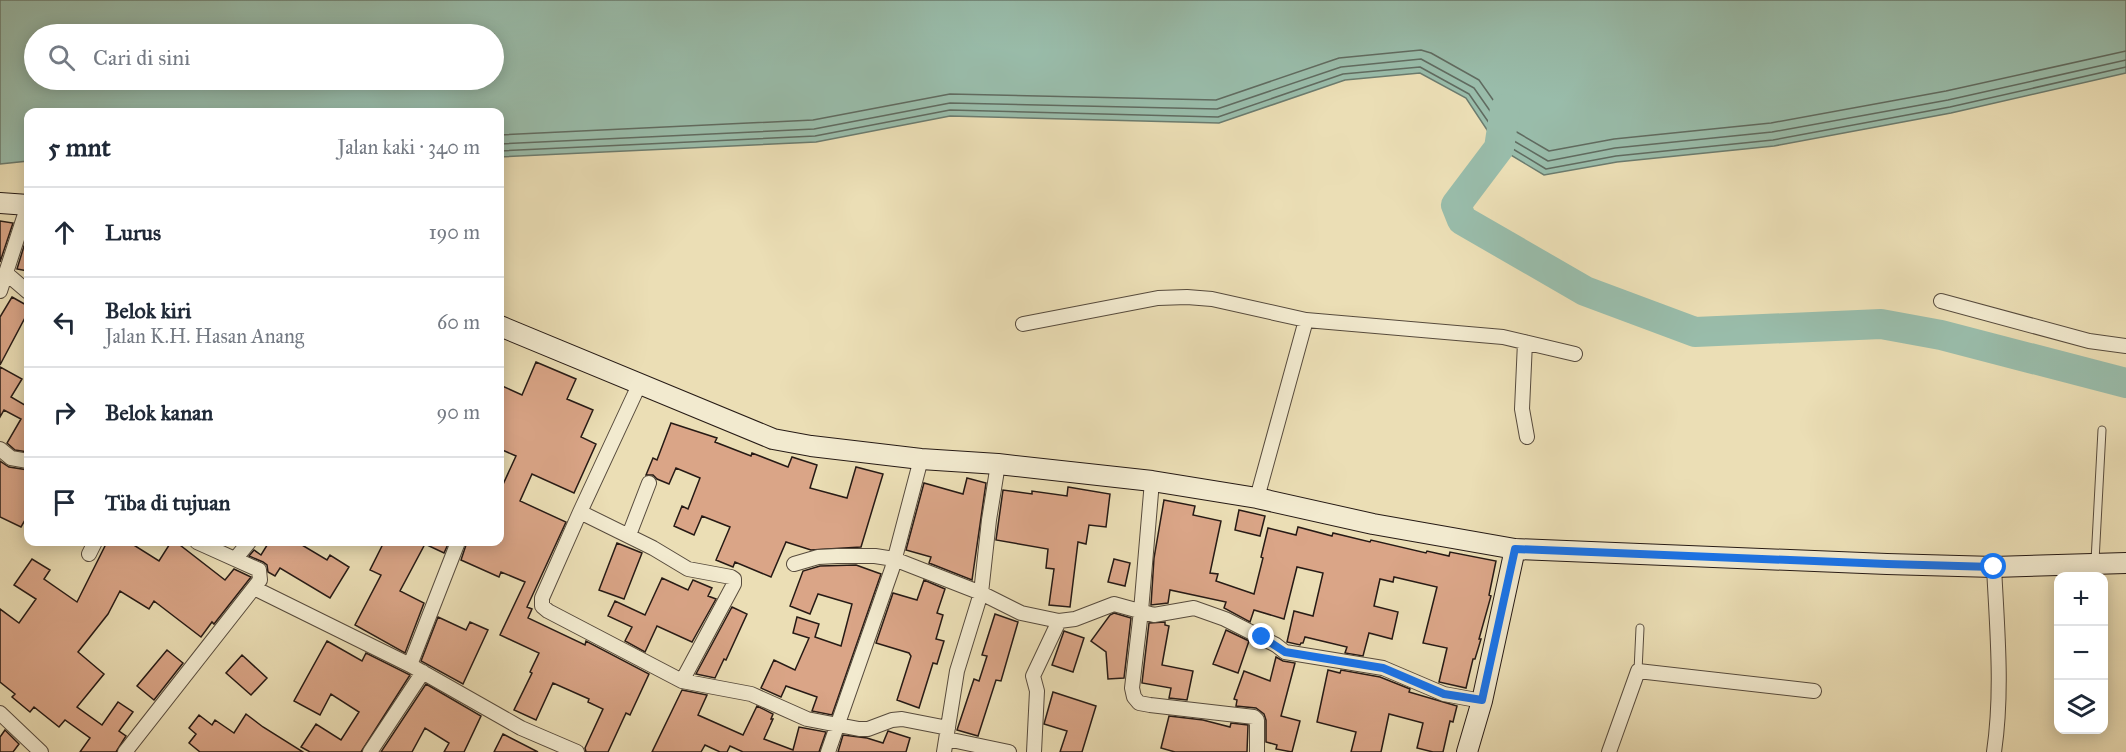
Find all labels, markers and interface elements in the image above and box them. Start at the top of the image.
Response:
search box [24,24,504,90]
icon: search [45,41,78,74]
text: Cari di sini [93,44,190,71]
text: 5 mnt [48,131,111,163]
text: Jalan kaki · 340 m [338,135,480,159]
icon: ahead [48,216,81,249]
text: Lurus [105,219,161,246]
text: 190 m [429,220,480,244]
text: Belok kiri [105,297,191,324]
icon: left [48,306,81,339]
text: 60 m [437,310,480,334]
text: Jalan K.H. Hasan Anang [105,324,304,348]
icon: right [48,396,81,429]
text: Belok kanan [105,399,213,426]
text: 90 m [437,400,480,424]
icon: arrive [48,486,81,519]
text: Tiba di tujuan [105,489,230,516]
route start [1980,553,2006,579]
map controls [2054,572,2108,734]
button: + [2054,572,2108,626]
route end [1248,623,1274,649]
button: − [2054,626,2108,680]
button: layers [2054,680,2108,734]

